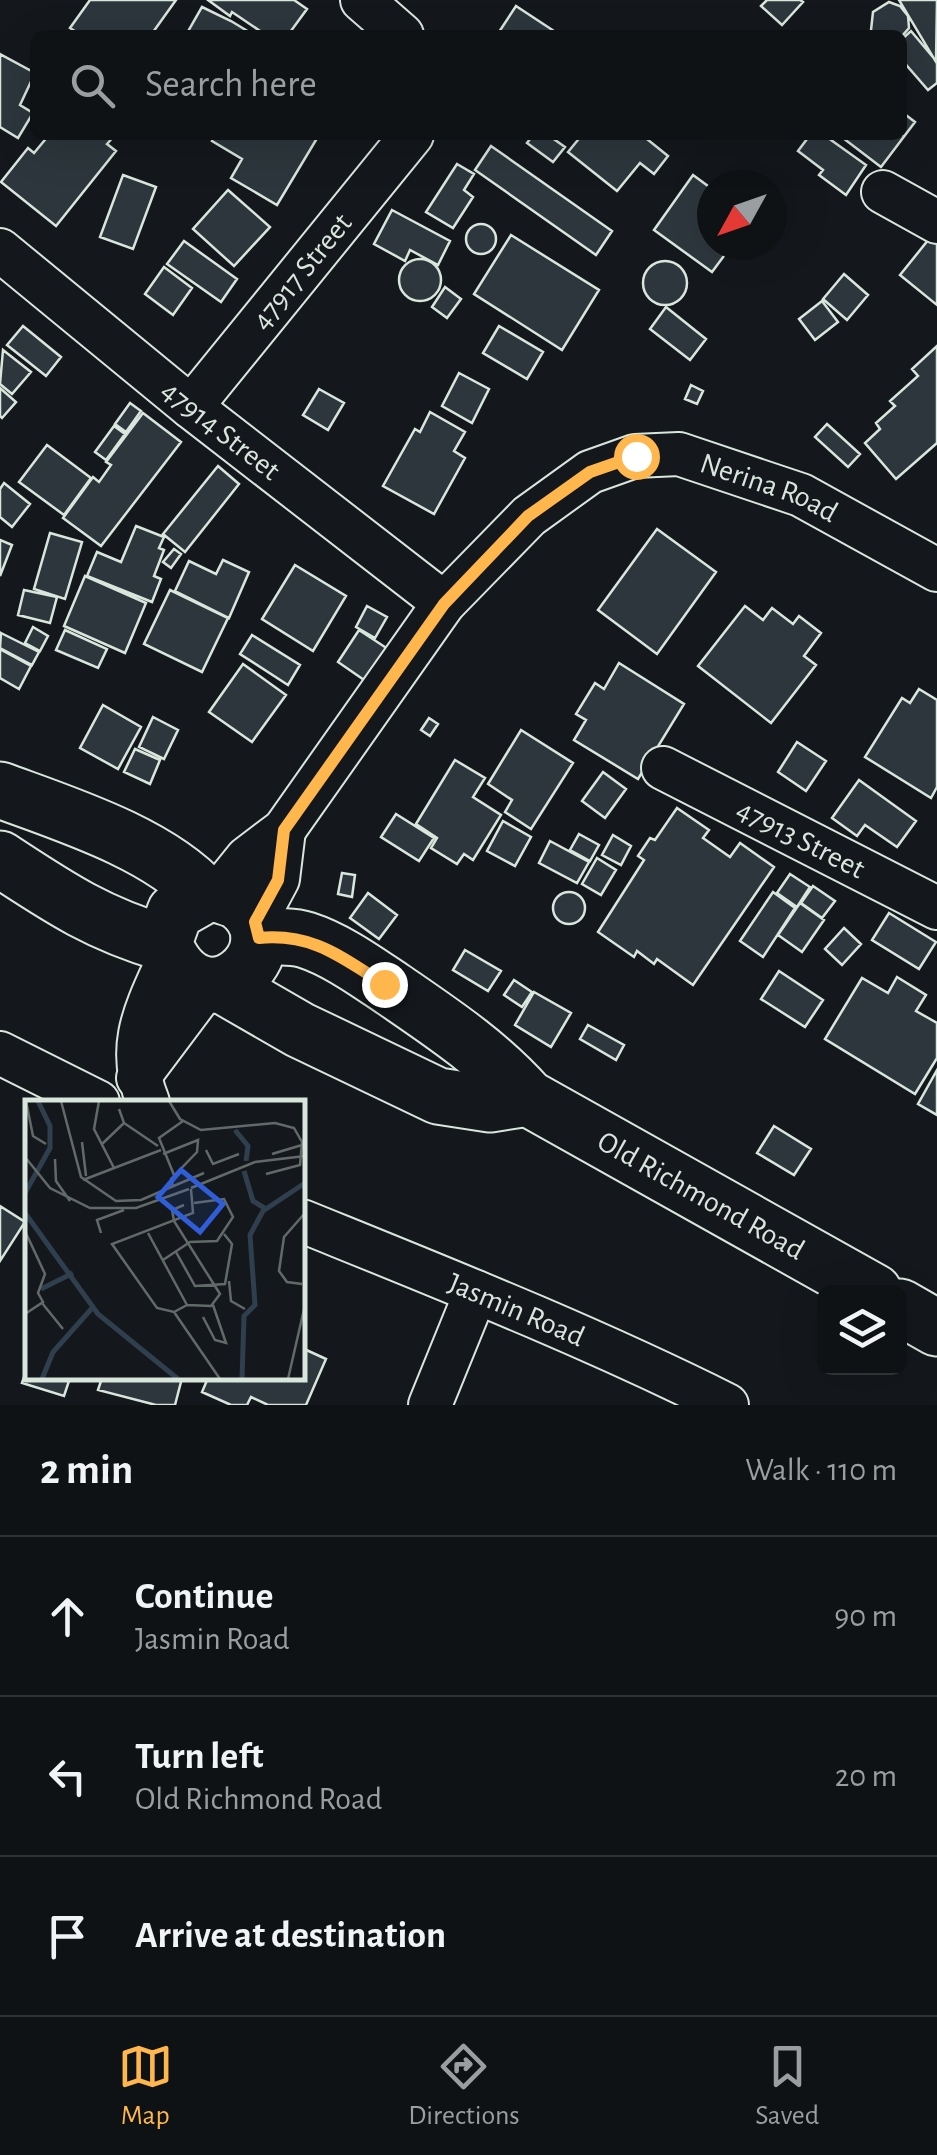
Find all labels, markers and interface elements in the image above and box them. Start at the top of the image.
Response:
search box [30,30,907,140]
icon: search [65,58,120,113]
text: Search here [145,66,317,104]
north arrow [697,170,787,260]
street label: 47917 Street [246,208,358,335]
street label: 47914 Street [155,375,286,486]
route start [614,434,660,480]
street label: Nerina Road [696,448,842,528]
street label: 47913 Street [732,794,870,885]
route end [362,962,408,1008]
inset map [25,1100,305,1380]
street label: Old Richmond Road [592,1126,809,1266]
street label: Jasmin Road [444,1268,589,1352]
map controls [817,1285,907,1375]
button: layers [817,1285,907,1375]
text: 2 min [40,1449,133,1491]
text: Walk · 110 m [745,1454,897,1486]
text: Continue [135,1578,273,1616]
icon: ahead [40,1589,95,1644]
text: 90 m [834,1600,897,1632]
text: Jasmin Road [135,1623,290,1655]
text: Turn left [135,1738,263,1776]
icon: left [40,1749,95,1804]
text: 20 m [835,1760,897,1792]
text: Old Richmond Road [135,1783,382,1815]
icon: arrive [40,1909,95,1964]
text: Arrive at destination [135,1917,446,1955]
tab: Map [118,2039,173,2133]
tab: Directions [408,2039,520,2133]
tab: Saved [755,2039,819,2133]

